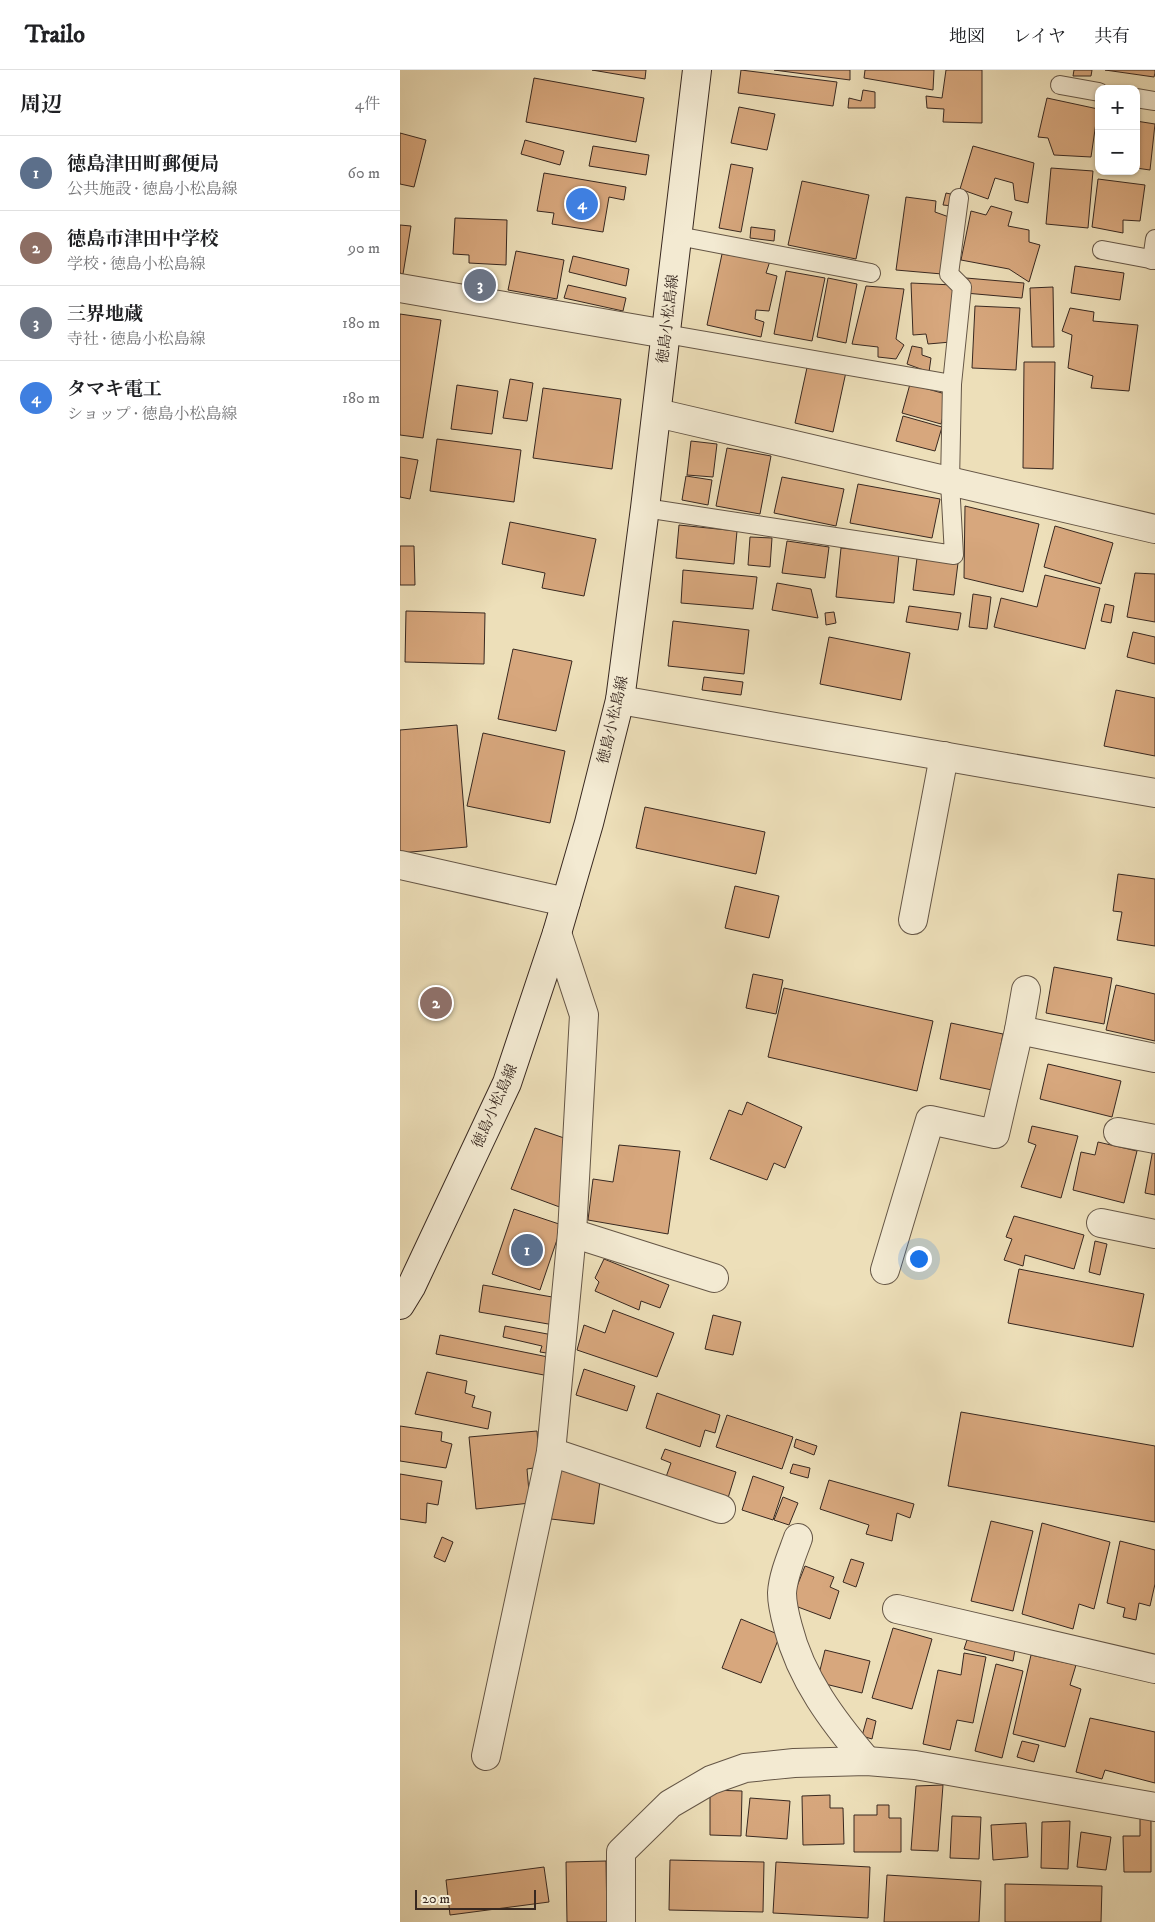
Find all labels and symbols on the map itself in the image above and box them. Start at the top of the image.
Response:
pin: 4 [566,185,598,223]
pin: 3 [464,266,496,304]
street label: 徳島小松島線 [653,273,683,365]
street label: 徳島小松島線 [594,674,632,766]
pin: 2 [420,984,452,1022]
street label: 徳島小松島線 [468,1061,522,1151]
pin: 1 [511,1231,543,1269]
your location [906,1246,932,1272]
scale bar [415,1887,536,1910]

